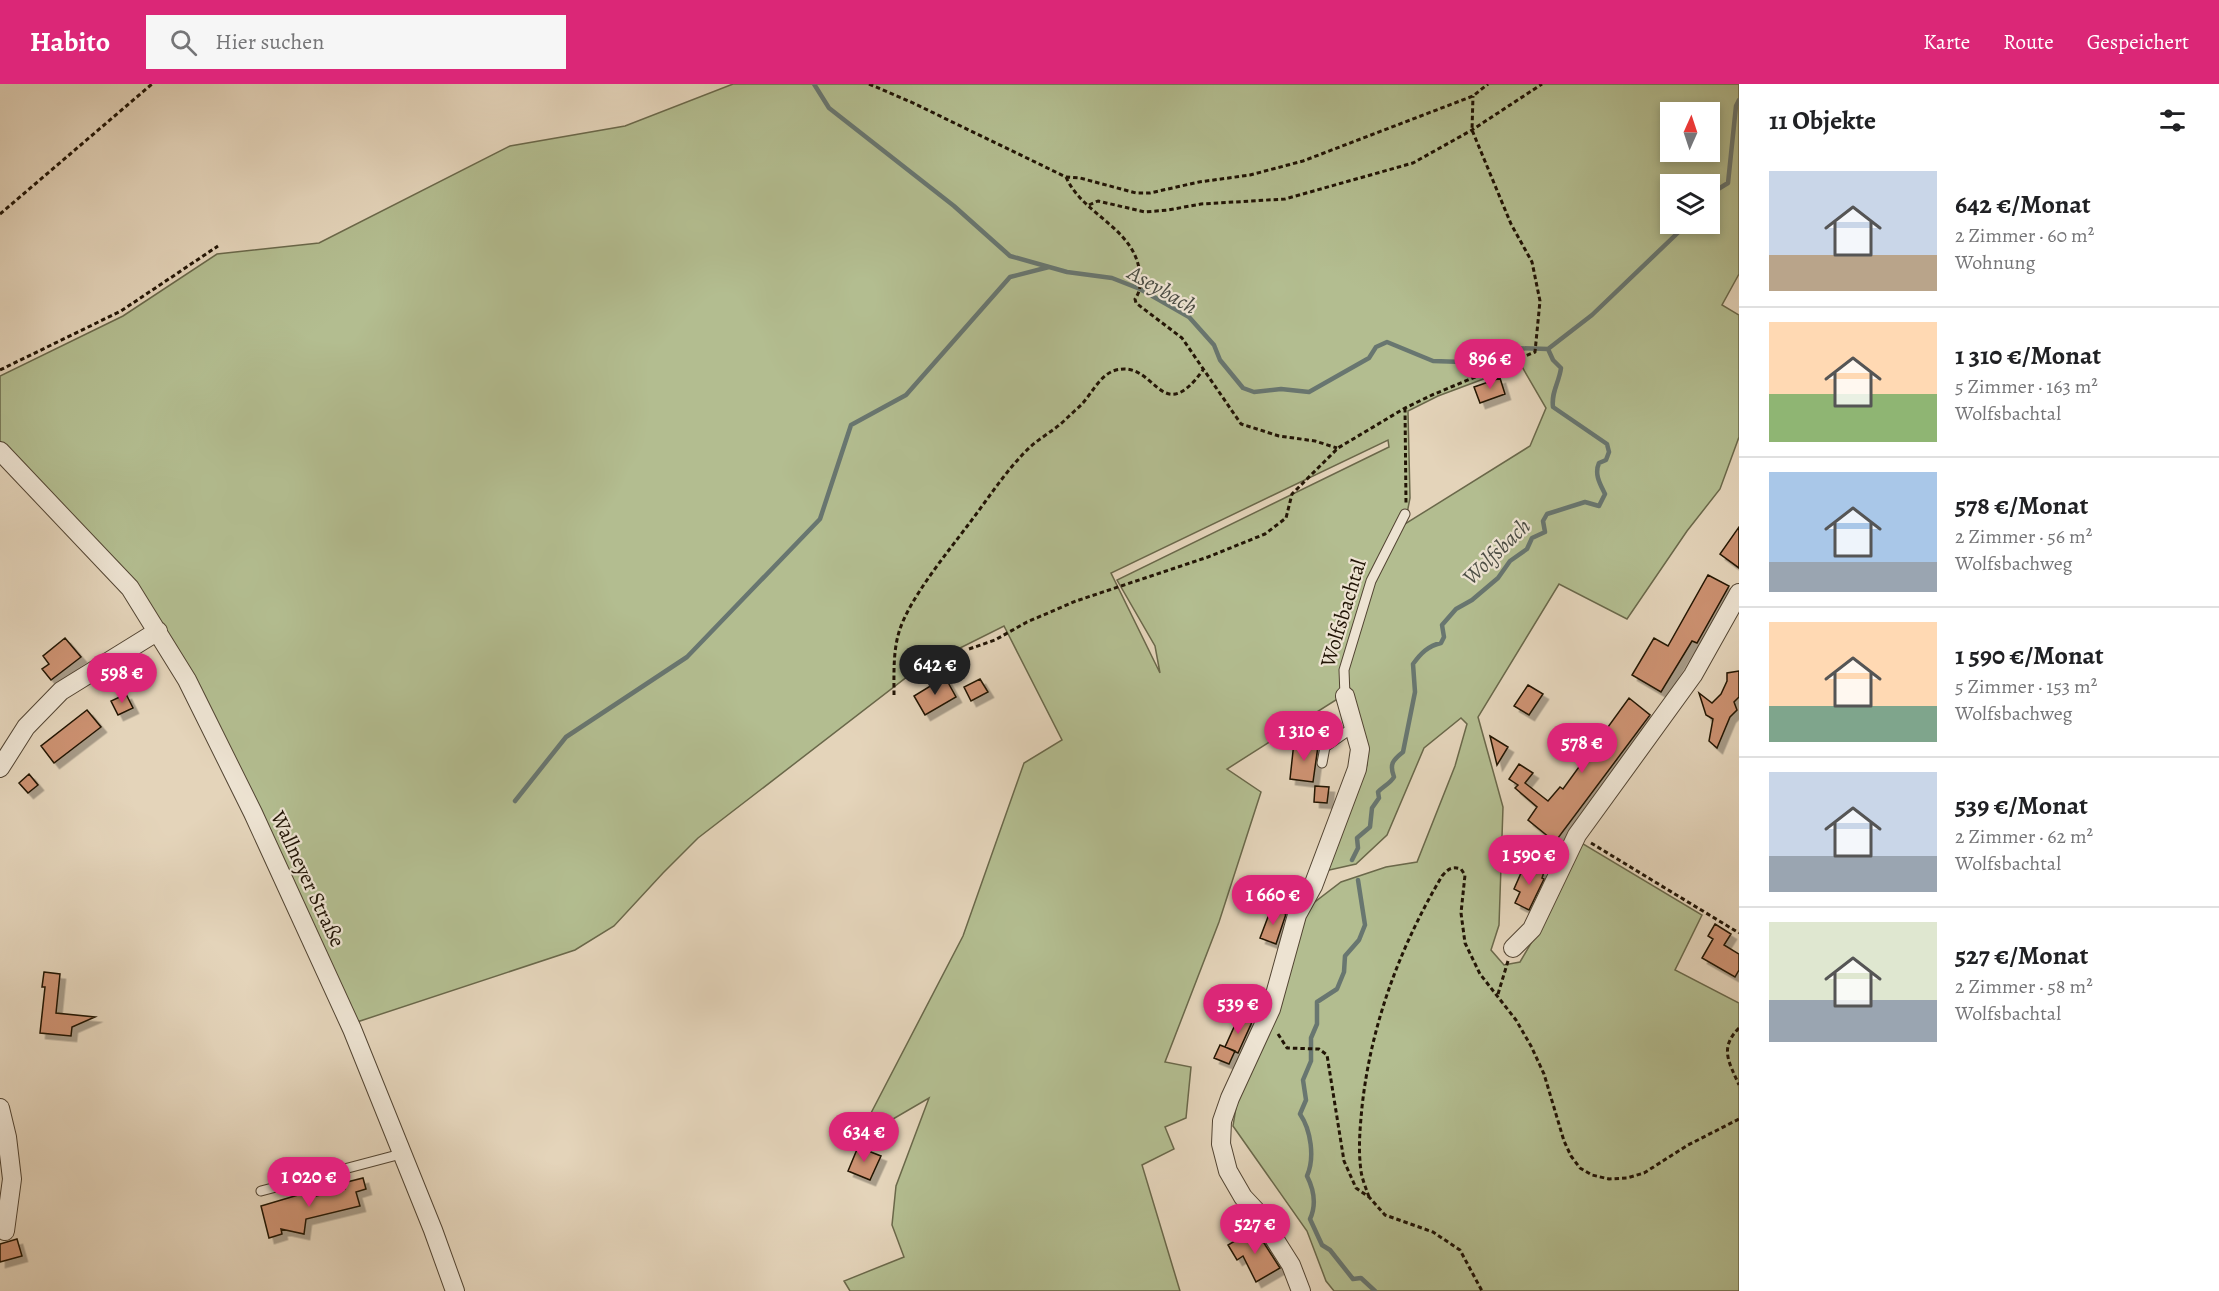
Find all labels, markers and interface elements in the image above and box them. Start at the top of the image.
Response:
search box [146,15,566,69]
text: Habito [30,23,110,61]
icon: search [167,26,200,59]
text: Hier suchen [215,27,324,57]
text: Karte [1923,28,1970,56]
text: Route [2003,28,2054,56]
text: Gespeichert [2087,28,2189,56]
north arrow [1660,102,1720,162]
map controls [1660,102,1720,234]
text: 11 Objekte [1769,103,1876,138]
icon: filters [2156,104,2189,137]
button: layers [1660,174,1720,234]
text: 642 €/Monat [1955,187,2091,222]
icon: home [1817,195,1889,267]
text: 2 Zimmer · 60 m² [1955,222,2094,249]
text: Wohnung [1955,249,2036,276]
water label: Aseybach [1121,257,1203,322]
text: 1 310 €/Monat [1955,338,2101,373]
pin: 896 € [1448,339,1532,390]
text: 896 € [1468,345,1512,372]
icon: home [1817,346,1889,418]
text: 5 Zimmer · 163 m² [1955,373,2098,400]
text: Wolfsbachtal [1955,400,2061,427]
text: 578 €/Monat [1955,488,2088,523]
icon: home [1817,496,1889,568]
water label: Wolfsbach [1456,512,1537,592]
text: 2 Zimmer · 56 m² [1955,523,2092,550]
text: Wolfsbachweg [1955,550,2072,577]
street label: Wolfsbachtal [1313,556,1373,671]
text: 1 590 €/Monat [1955,638,2104,673]
pin: 642 € [893,645,977,696]
icon: home [1817,646,1889,718]
text: 642 € [913,651,957,678]
pin: 598 € [80,653,164,704]
text: 598 € [101,659,143,686]
text: 5 Zimmer · 153 m² [1955,673,2097,700]
text: Wolfsbachweg [1955,700,2072,727]
pin: 1 310 € [1249,711,1359,762]
text: 1 310 € [1278,717,1330,744]
pin: 578 € [1540,723,1624,774]
text: 578 € [1561,729,1603,756]
text: 539 €/Monat [1955,788,2088,823]
icon: home [1817,796,1889,868]
street label: Wallneyer Straße [264,806,352,952]
text: 2 Zimmer · 62 m² [1955,823,2093,850]
pin: 1 590 € [1474,835,1584,886]
text: 1 590 € [1502,841,1556,868]
text: Wolfsbachtal [1955,850,2061,877]
pin: 1 660 € [1218,875,1328,926]
text: 1 660 € [1246,881,1300,908]
text: 527 €/Monat [1955,938,2088,973]
icon: home [1817,946,1889,1018]
text: 2 Zimmer · 58 m² [1955,973,2093,1000]
pin: 539 € [1196,984,1280,1035]
text: 539 € [1217,990,1259,1017]
text: Wolfsbachtal [1955,1000,2061,1027]
pin: 634 € [822,1112,906,1163]
text: 634 € [843,1118,885,1145]
pin: 1 020 € [254,1157,364,1208]
text: 1 020 € [281,1163,337,1190]
pin: 527 € [1213,1204,1297,1255]
text: 527 € [1234,1210,1276,1237]

